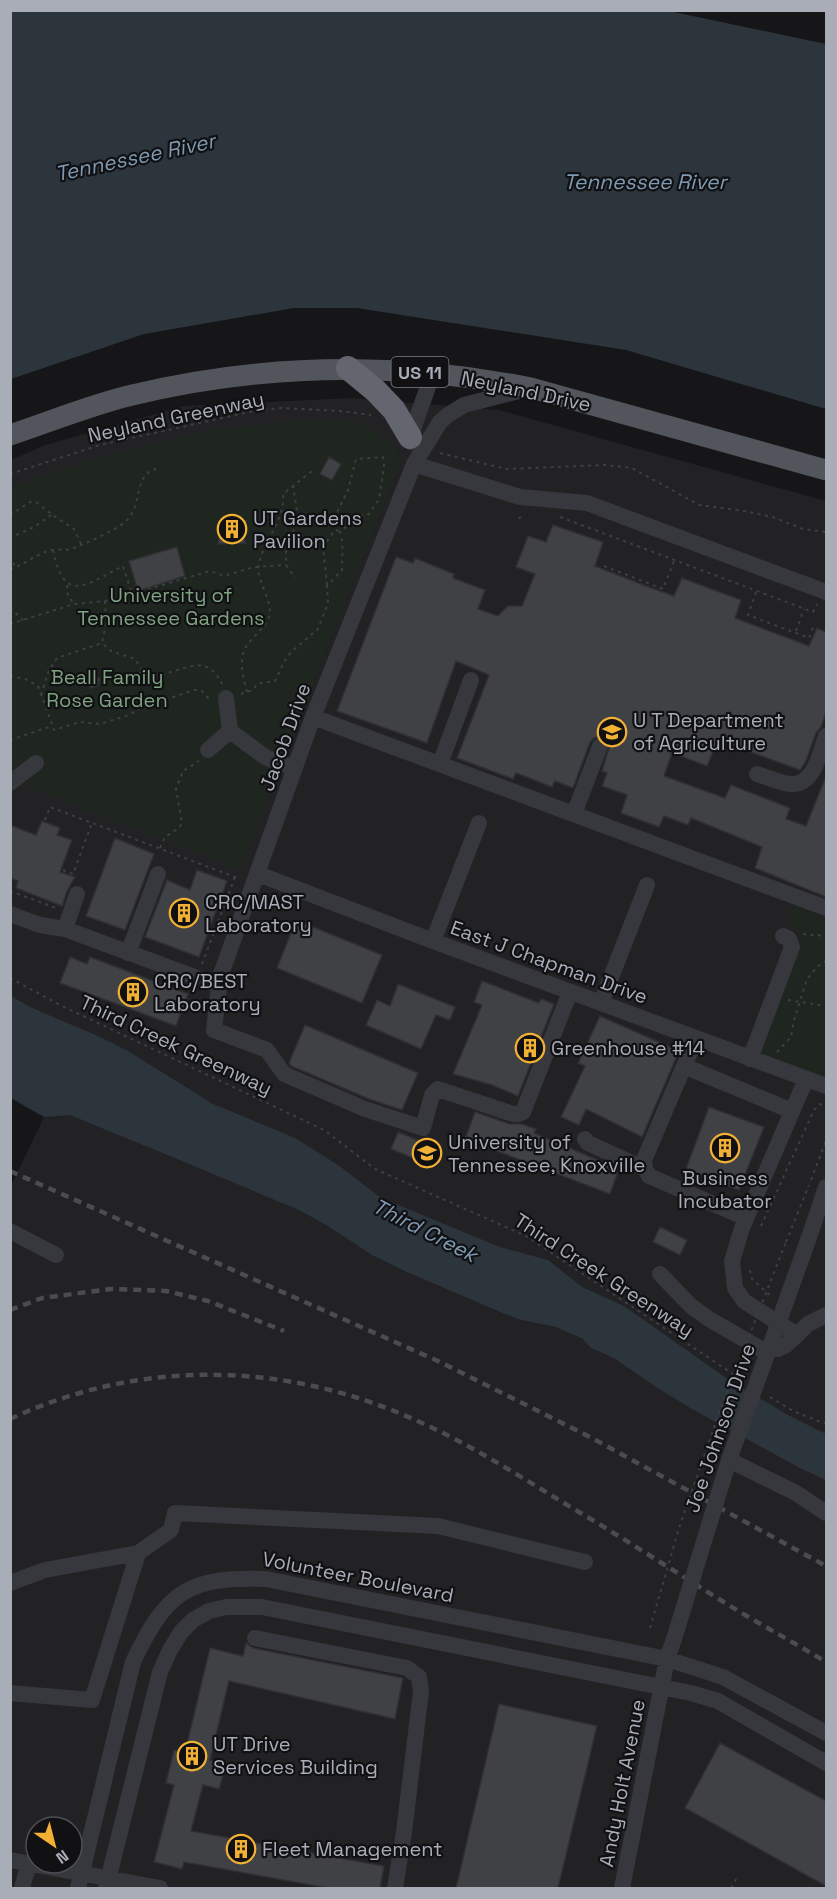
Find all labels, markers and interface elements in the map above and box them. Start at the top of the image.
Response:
water label: Tennessee River [53,126,219,187]
water label: Tennessee River [564,168,729,195]
road number: US 11 [392,357,448,387]
street label: Neyland Drive [459,365,593,417]
street label: Neyland Greenway [85,386,267,448]
place label: UT Gardens Pavilion [253,505,362,554]
building icon: UT Gardens Pavilion [216,513,248,545]
park label: University of Tennessee Gardens [77,582,265,631]
park label: Beall Family Rose Garden [46,664,168,713]
street label: Jacob Drive [253,680,317,794]
place label: U T Department of Agriculture [633,707,784,756]
school or university icon: U T Department of Agriculture [596,716,628,748]
place label: CRC/MAST Laboratory [205,889,312,938]
building icon: CRC/MAST Laboratory [168,897,200,929]
street label: East J Chapman Drive [447,914,651,1010]
place label: CRC/BEST Laboratory [154,968,261,1017]
building icon: CRC/BEST Laboratory [117,976,149,1008]
street label: Third Creek Greenway [76,989,276,1101]
building icon: Greenhouse #14 [514,1032,546,1064]
place label: Greenhouse #14 [551,1035,705,1061]
place label: University of Tennessee, Knoxville [448,1129,645,1178]
building icon: Business Incubator [709,1132,741,1164]
school or university icon: University of Tennessee, Knoxville [411,1137,443,1169]
place label: Business Incubator [678,1165,772,1214]
water label: Third Creek [368,1192,484,1269]
street label: Third Creek Greenway [509,1207,699,1343]
street label: Joe Johnson Drive [679,1340,761,1516]
street label: Volunteer Boulevard [260,1546,456,1608]
street label: Andy Holt Avenue [593,1697,651,1869]
place label: UT Drive Services Building [213,1731,378,1780]
building icon: UT Drive Services Building [176,1740,208,1772]
north arrow [24,1815,84,1875]
building icon: Fleet Management [225,1833,257,1865]
place label: Fleet Management [262,1836,443,1862]
text: N [52,1845,73,1869]

